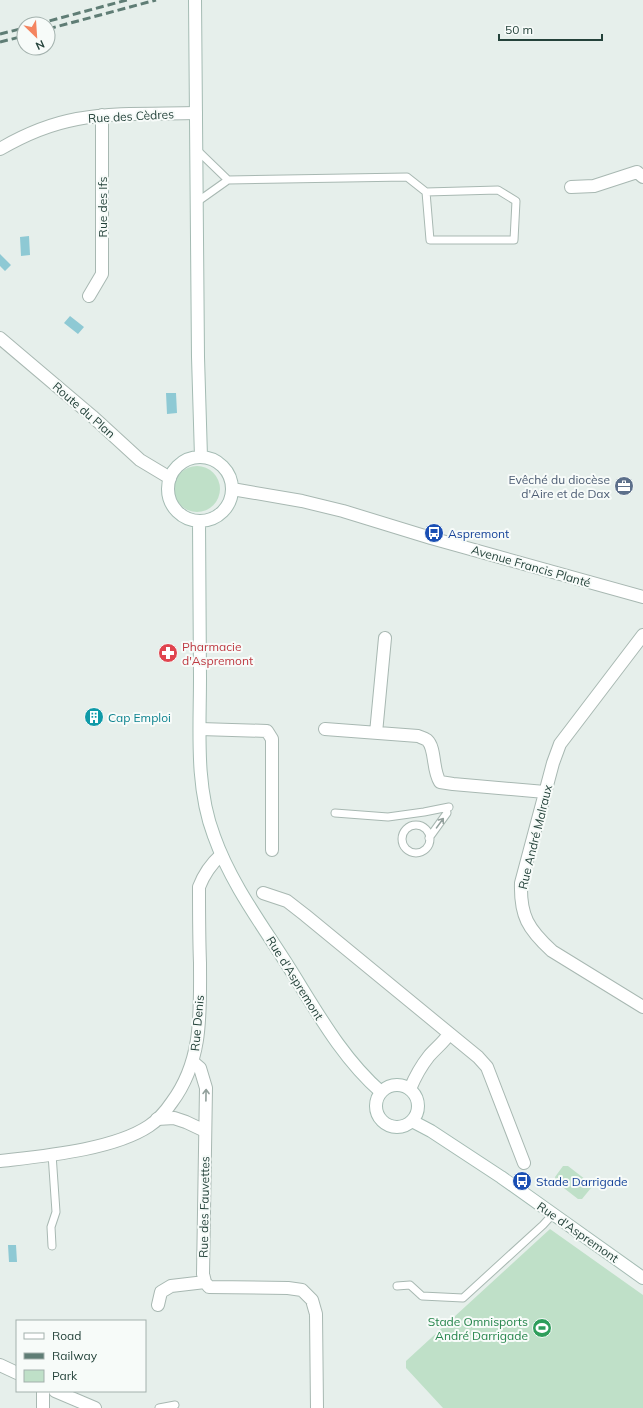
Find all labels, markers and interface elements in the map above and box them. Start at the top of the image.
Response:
north arrow [16,16,56,56]
scale bar [499,16,602,42]
text: 50 m [505,22,533,37]
text: N [34,37,47,53]
street label: Rue des Cèdres [88,106,174,126]
street label: Rue des Ifs [95,177,110,237]
street label: Route du Plan [50,379,118,441]
place label: Evêché du diocèse d'Aire et de Dax [509,472,611,501]
office icon: Evêché du diocèse d'Aire et de Dax [613,475,635,497]
bus stop icon: Aspremont [423,522,445,544]
place label: Aspremont [448,526,509,541]
street label: Avenue Francis Planté [470,542,592,590]
place label: Pharmacie d'Aspremont [182,639,253,668]
pharmacy icon: Pharmacie d'Aspremont [157,642,179,664]
building icon: Cap Emploi [83,706,105,728]
place label: Cap Emploi [108,710,171,725]
street label: Rue André Malraux [515,783,555,891]
one-way arrow [436,818,444,829]
street label: Rue d'Aspremont [263,933,327,1023]
street label: Rue Denis [187,994,207,1052]
one-way arrow [202,1089,210,1102]
street label: Rue des Fauvettes [196,1156,212,1258]
bus stop icon: Stade Darrigade [511,1170,533,1192]
place label: Stade Darrigade [536,1174,628,1189]
street label: Rue d'Aspremont [534,1198,622,1266]
place label: Stade Omnisports André Darrigade [428,1314,528,1343]
sports icon: Stade Omnisports André Darrigade [531,1317,553,1339]
legend [16,1320,146,1392]
text: Road [52,1328,81,1343]
text: Railway [52,1348,98,1363]
text: Park [52,1368,78,1383]

